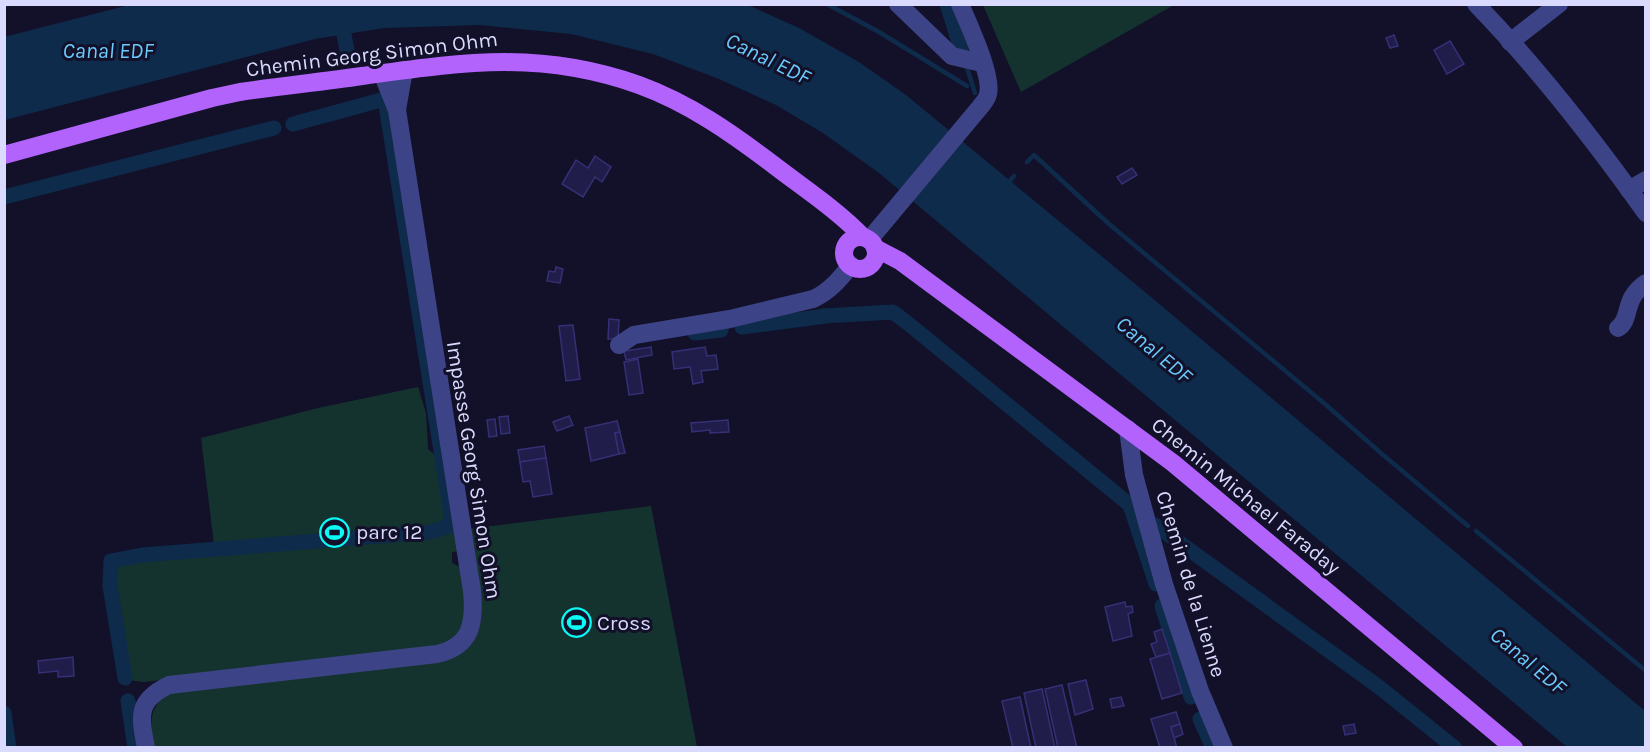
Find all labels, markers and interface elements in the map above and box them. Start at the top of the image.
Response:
street label: Chemin Georg Simon Ohm [245,27,499,81]
water label: Canal EDF [721,27,815,91]
water label: Canal EDF [62,38,154,64]
water label: Canal EDF [1111,311,1198,390]
street label: Impasse Georg Simon Ohm [442,339,506,601]
street label: Chemin Michael Faraday [1147,413,1345,580]
street label: Chemin de la Lienne [1151,488,1231,680]
sports icon: parc 12 [319,516,351,548]
place label: parc 12 [356,520,422,544]
sports icon: Cross [560,607,592,639]
place label: Cross [597,611,651,635]
water label: Canal EDF [1485,622,1572,701]

